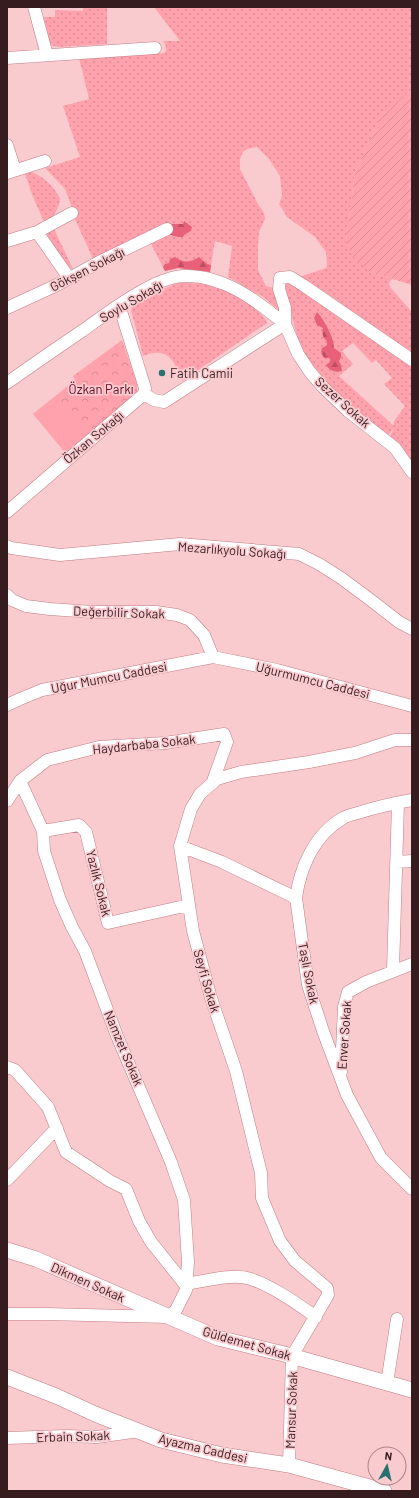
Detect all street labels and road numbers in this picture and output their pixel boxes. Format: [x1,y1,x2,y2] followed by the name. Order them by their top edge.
[47,243,127,295] street label: Gökşen Sokağı
[97,276,165,326] street label: Soylu Sokağı
[312,373,374,431] street label: Sezer Sokak
[60,407,126,467] street label: Özkan Sokağı
[177,538,287,562] street label: Mezarlıkyolu Sokağı
[73,602,166,622] street label: Değerbilir Sokak
[50,658,168,696] street label: Uğur Mumcu Caddesi
[254,658,372,702] street label: Uğurmumcu Caddesi
[92,731,197,757] street label: Haydarbaba Sokak
[83,848,115,919] street label: Yazlık Sokak
[295,941,323,1006] street label: Taşlı Sokak
[190,947,224,1015] street label: Seyfi Sokak
[334,999,354,1070] street label: Enver Sokak
[101,1008,147,1089] street label: Namzet Sokak
[49,1259,128,1306] street label: Dikmen Sokak
[201,1323,293,1363] street label: Güldemet Sokak
[282,1370,300,1449] street label: Mansur Sokak
[36,1427,110,1445] street label: Erbain Sokak
[157,1430,249,1466] street label: Ayazma Caddesi

